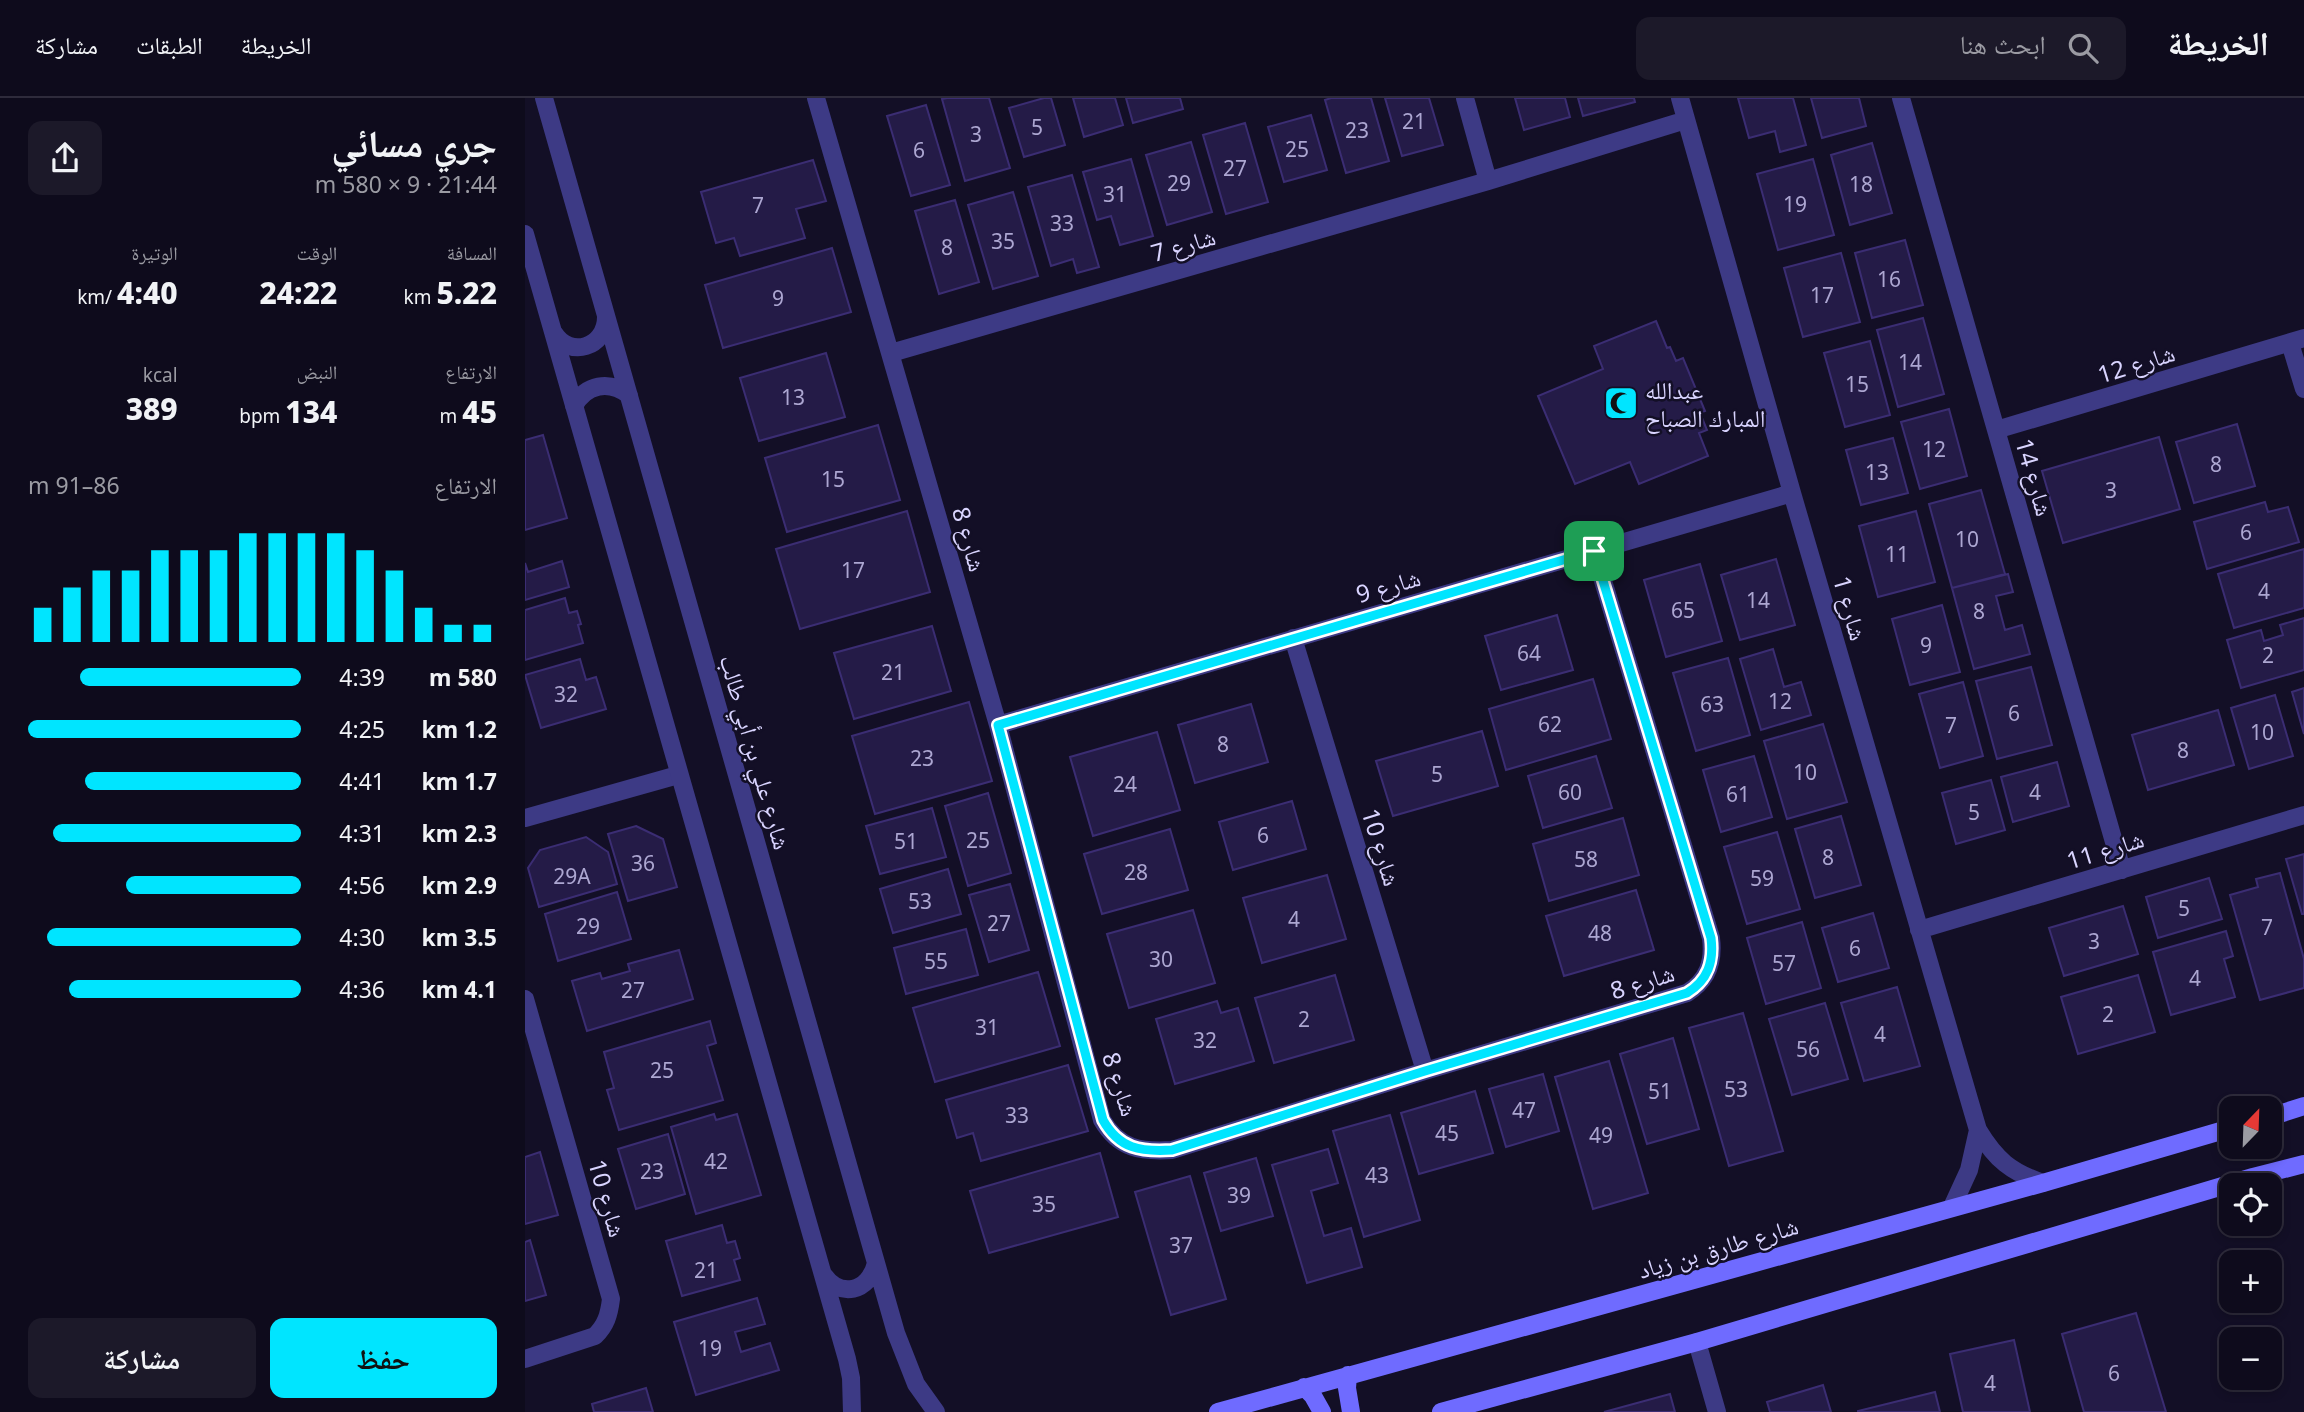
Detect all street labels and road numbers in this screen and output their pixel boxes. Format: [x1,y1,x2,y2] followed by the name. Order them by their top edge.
[1147,219,1219,269] street label: شارع 7
[2093,336,2179,390] street label: شارع 12
[2008,434,2062,520] street label: شارع 14
[945,503,995,575] street label: شارع 8
[1352,560,1424,610] street label: شارع 9
[1826,572,1876,644] street label: شارع 1
[708,651,800,854] street label: شارع علي بن أبي طالب
[1355,804,1409,890] street label: شارع 10
[2062,822,2148,876] street label: شارع 11
[1606,956,1678,1006] street label: شارع 8
[1095,1048,1147,1120] street label: شارع 8
[581,1155,635,1241] street label: شارع 10
[1634,1208,1802,1286] street label: شارع طارق بن زياد

